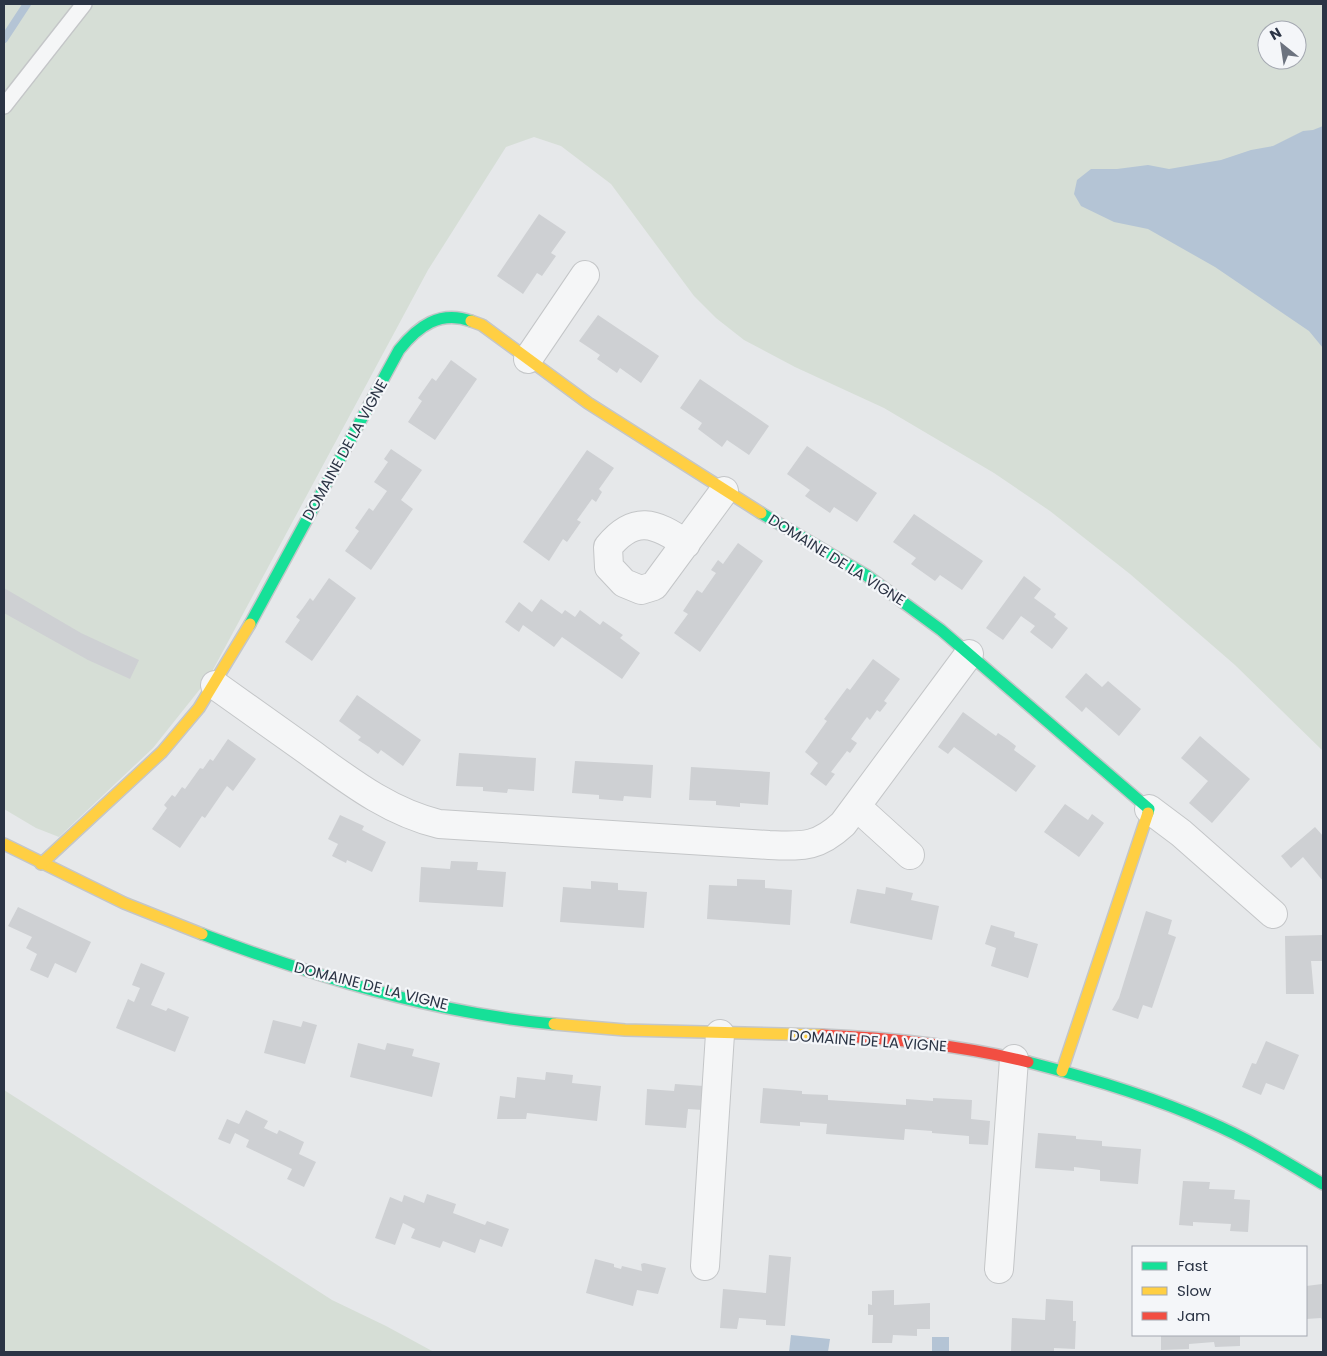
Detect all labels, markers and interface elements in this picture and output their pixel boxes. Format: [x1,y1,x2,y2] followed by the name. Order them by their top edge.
[1257,20,1307,70] north arrow
[1266,22,1285,45] text: N
[297,376,392,524] street label: DOMAINE DE LA VIGNE
[765,509,910,610] street label: DOMAINE DE LA VIGNE
[292,956,450,1015] street label: DOMAINE DE LA VIGNE
[788,1025,948,1056] street label: DOMAINE DE LA VIGNE
[1132,1246,1307,1336] legend
[1177,1255,1208,1276] text: Fast
[1177,1280,1212,1301] text: Slow
[1177,1305,1211,1326] text: Jam

